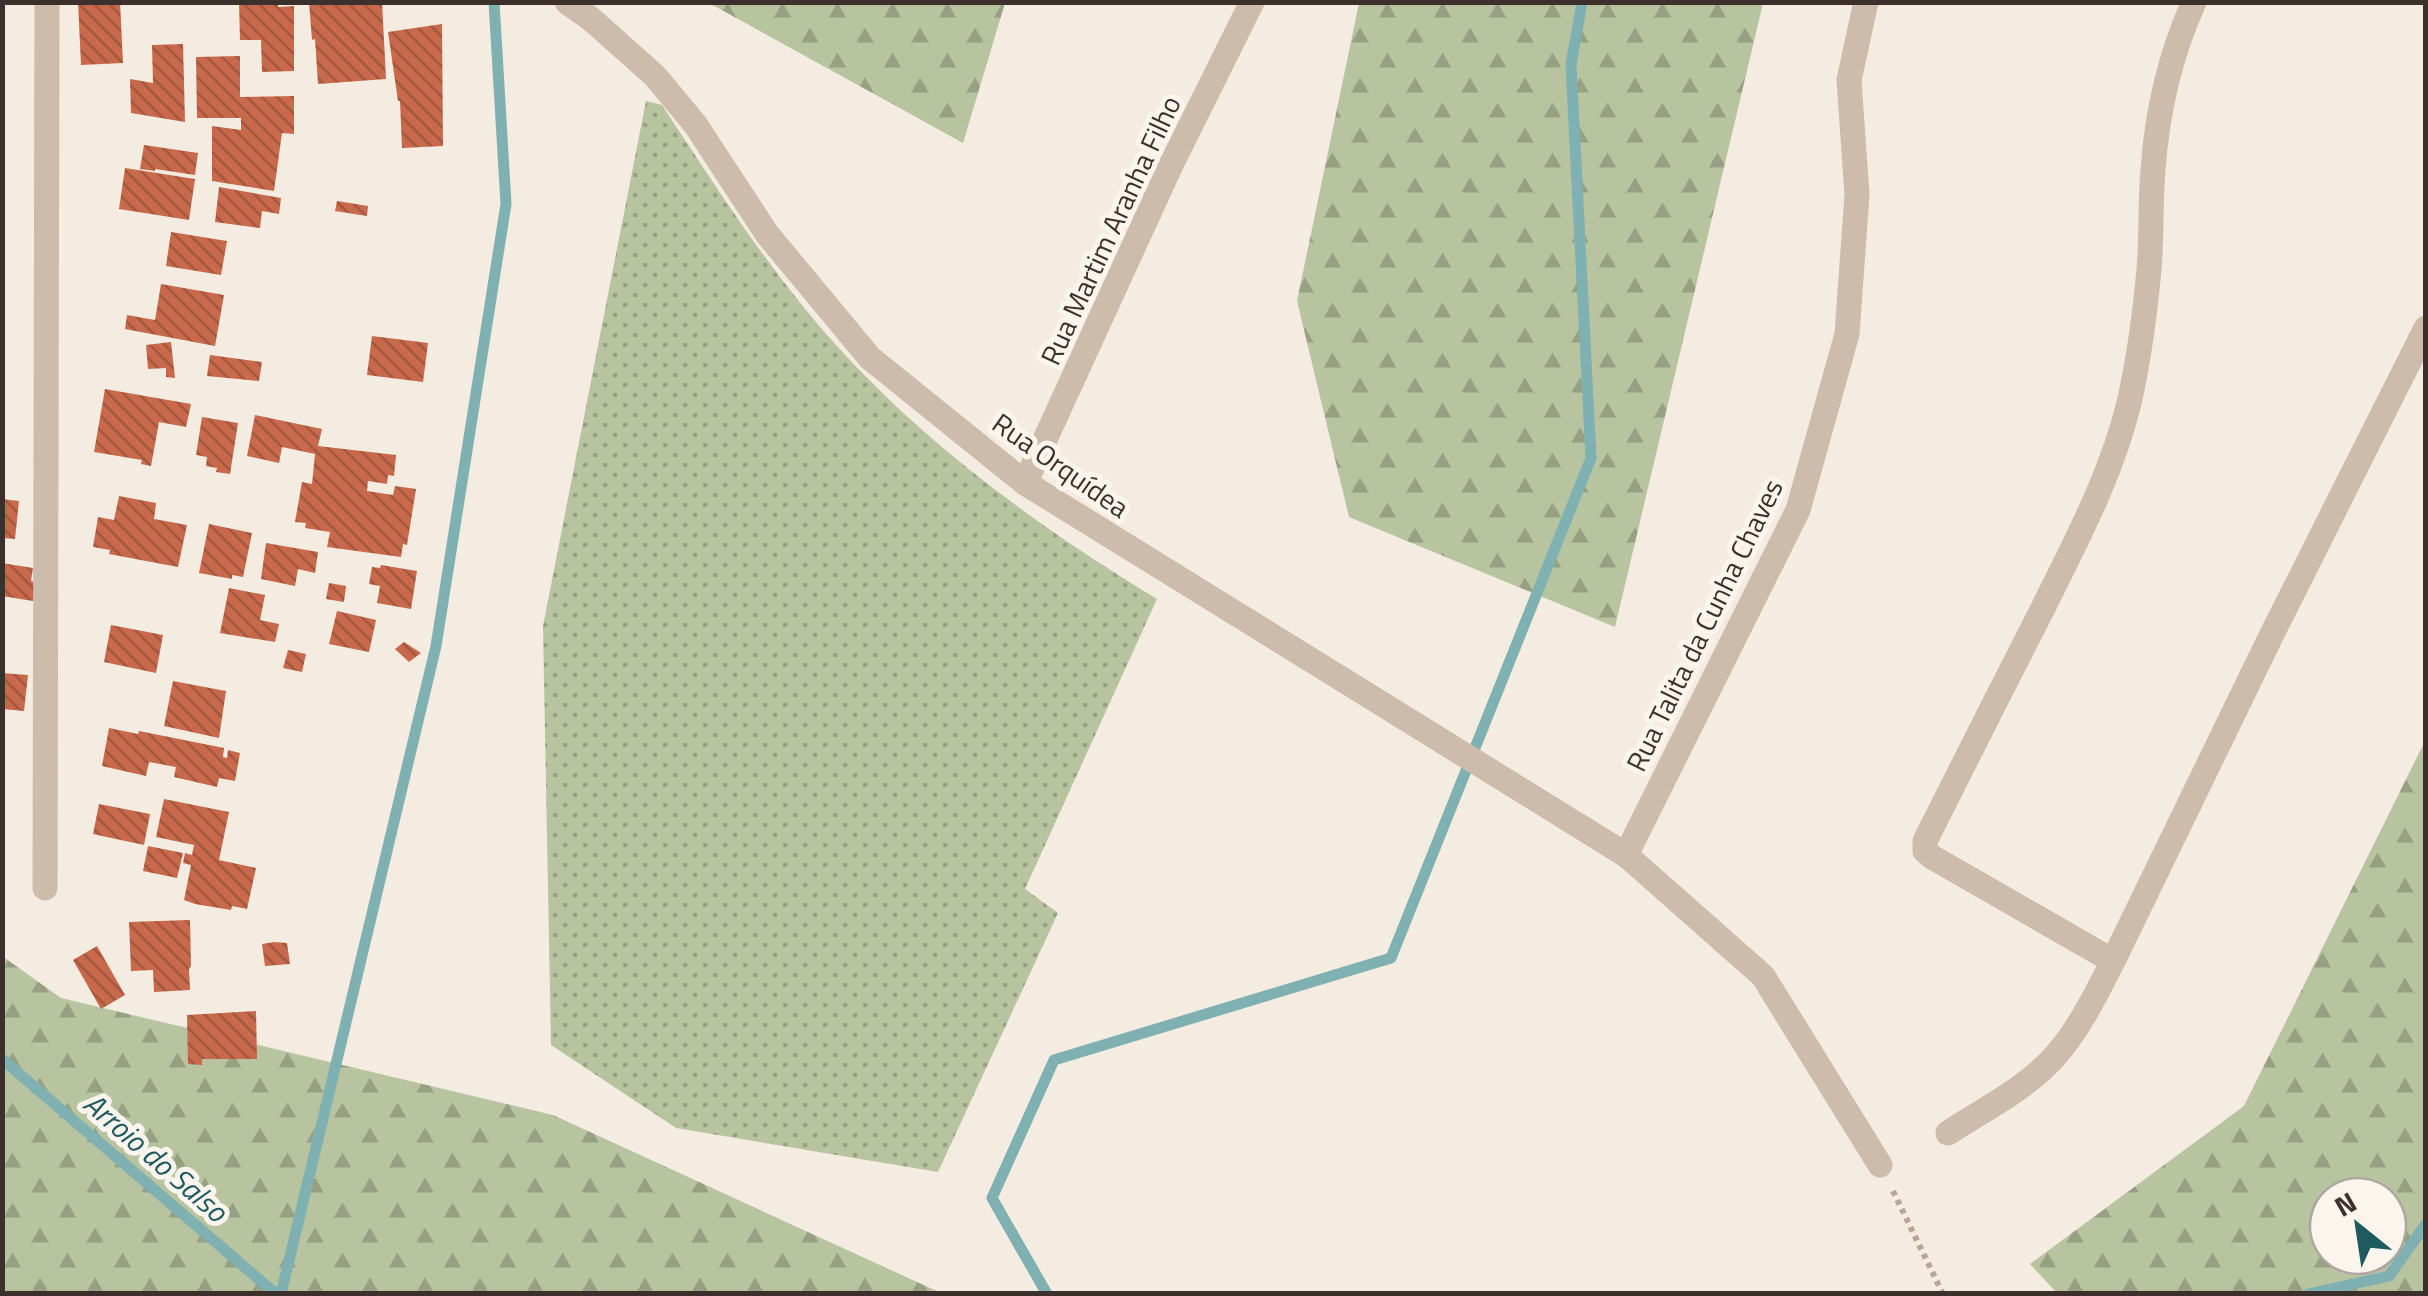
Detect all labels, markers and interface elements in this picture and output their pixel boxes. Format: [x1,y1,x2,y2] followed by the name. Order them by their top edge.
[1029,88,1191,372] street label: Rua Martim Aranha Filho
[984,402,1138,528] street label: Rua Orquídea
[1614,471,1794,779] street label: Rua Talita da Cunha Chaves
[74,1081,239,1234] water label: Arroio do Salso
[2308,1176,2408,1276] north arrow
[2326,1180,2364,1227] text: N

